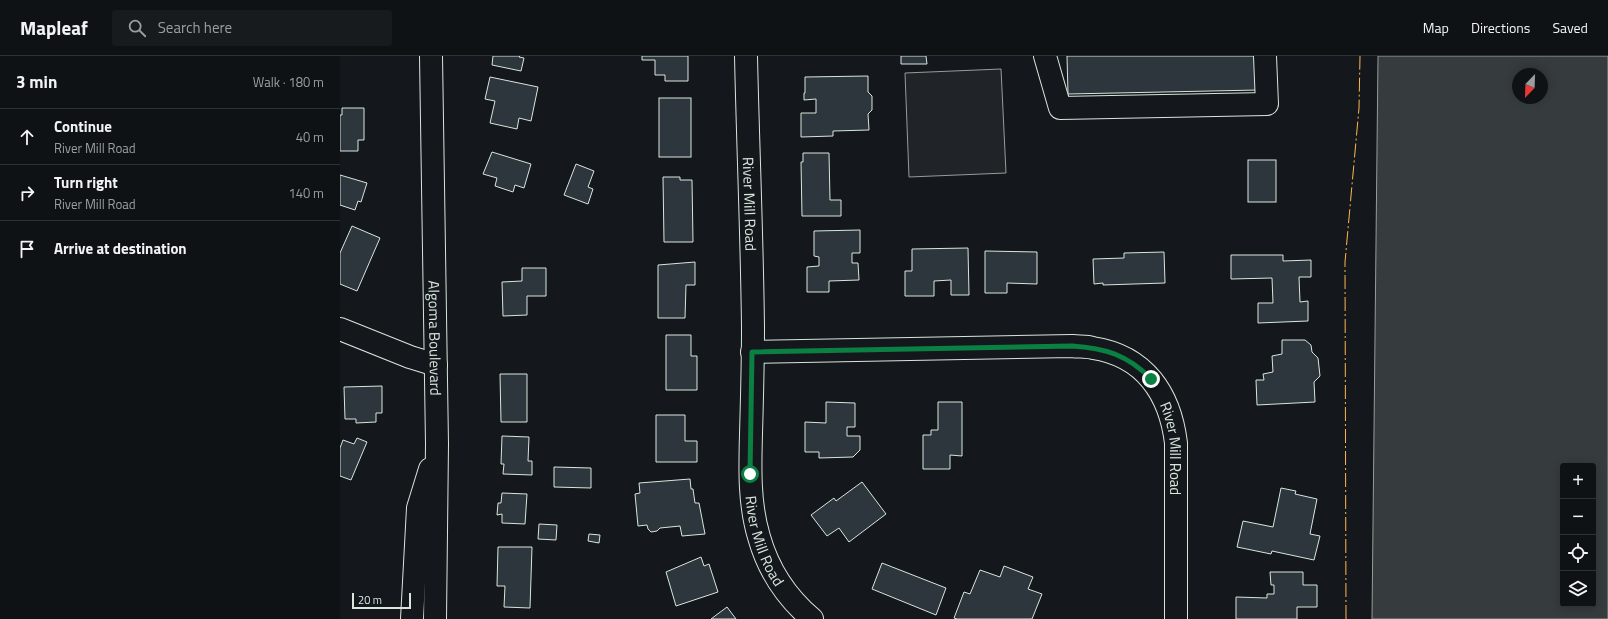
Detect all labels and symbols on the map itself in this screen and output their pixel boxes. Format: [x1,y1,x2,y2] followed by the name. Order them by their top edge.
[1512,68,1548,104] north arrow
[737,156,763,251] street label: River Mill Road
[423,280,448,396] street label: Algoma Boulevard
[1142,370,1160,388] route end
[1155,398,1188,495] street label: River Mill Road
[741,465,759,483] route start
[740,495,790,591] street label: River Mill Road
[352,591,411,610] scale bar

